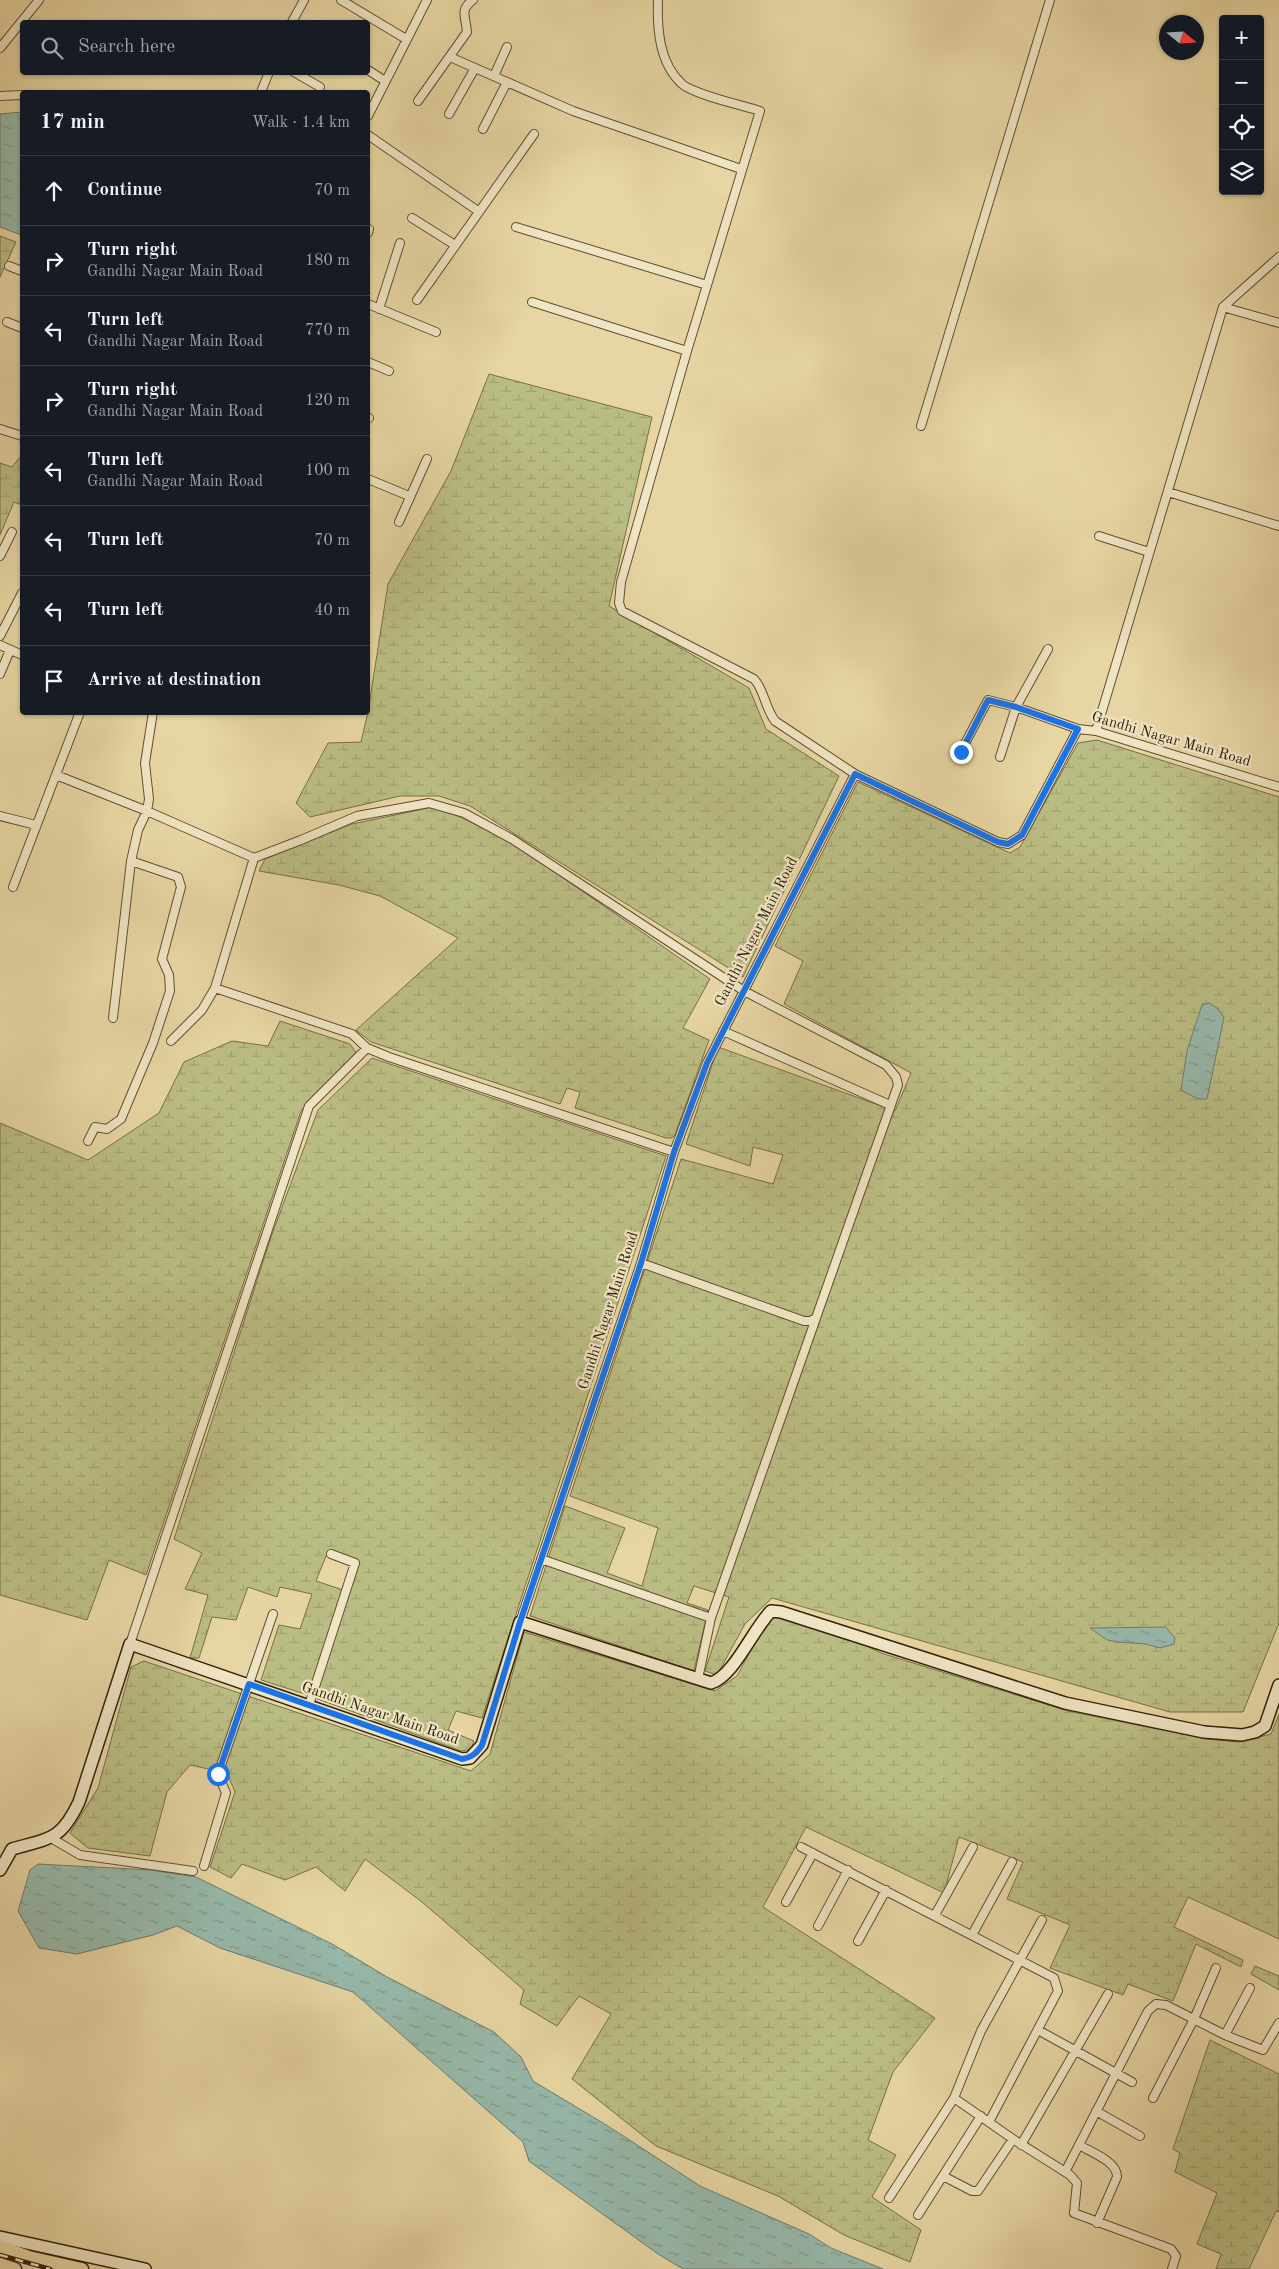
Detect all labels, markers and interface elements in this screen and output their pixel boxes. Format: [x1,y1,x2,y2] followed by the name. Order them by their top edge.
[1159,15,1204,60] north arrow
[1219,15,1264,195] map controls
[1219,15,1264,60] button: +
[20,20,370,75] search box
[38,34,66,62] icon: search
[78,38,175,57] text: Search here
[1219,60,1264,105] button: −
[1219,105,1264,150] button: locate
[40,112,105,133] text: 17 min
[252,115,350,131] text: Walk · 1.4 km
[1219,150,1264,195] button: layers
[40,177,68,205] icon: ahead
[87,181,162,200] text: Continue
[314,183,350,199] text: 70 m
[87,241,177,260] text: Turn right
[40,247,68,275] icon: right
[305,253,350,269] text: 180 m
[87,264,263,280] text: Gandhi Nagar Main Road
[87,311,164,330] text: Turn left
[40,317,68,345] icon: left
[305,323,350,339] text: 770 m
[87,334,263,350] text: Gandhi Nagar Main Road
[87,381,177,400] text: Turn right
[40,387,68,415] icon: right
[305,393,350,409] text: 120 m
[87,404,263,420] text: Gandhi Nagar Main Road
[87,451,164,470] text: Turn left
[40,457,68,485] icon: left
[305,463,350,479] text: 100 m
[87,474,263,490] text: Gandhi Nagar Main Road
[40,527,68,555] icon: left
[87,531,164,550] text: Turn left
[314,533,350,549] text: 70 m
[40,597,68,625] icon: left
[87,601,164,620] text: Turn left
[314,603,350,619] text: 40 m
[40,667,68,695] icon: arrive
[87,671,261,690] text: Arrive at destination
[1090,710,1253,770] street label: Gandhi Nagar Main Road
[950,741,973,764] route end
[713,855,801,1009] street label: Gandhi Nagar Main Road
[576,1230,642,1392] street label: Gandhi Nagar Main Road
[299,1680,461,1748] street label: Gandhi Nagar Main Road
[207,1763,230,1786] route start

